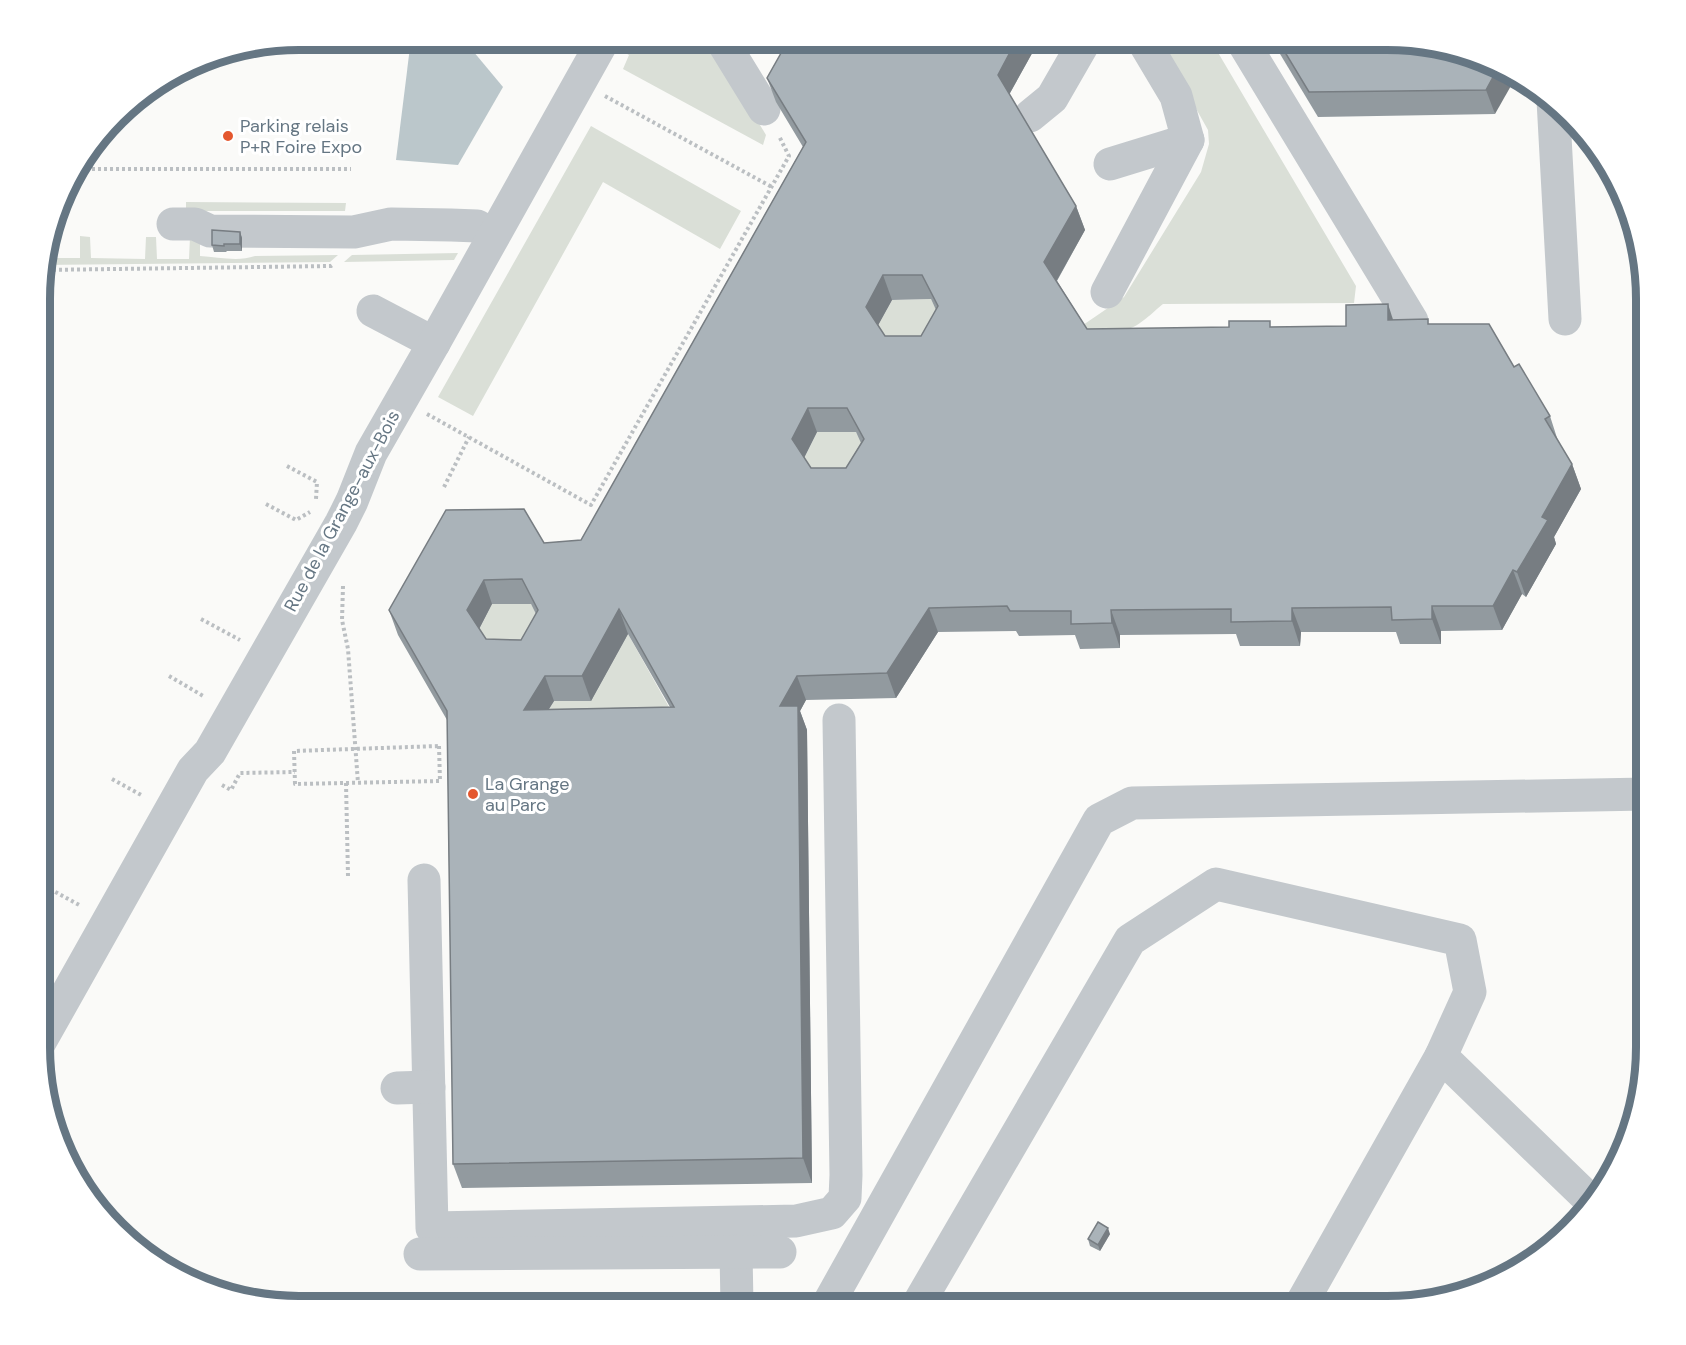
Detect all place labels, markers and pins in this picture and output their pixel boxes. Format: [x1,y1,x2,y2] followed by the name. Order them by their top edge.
[240,114,362,159] place label: Parking relais P+R Foire Expo
[221,129,235,143] marker: Parking relais P+R Foire Expo
[485,772,569,817] place label: La Grange au Parc
[466,787,480,801] marker: La Grange au Parc

